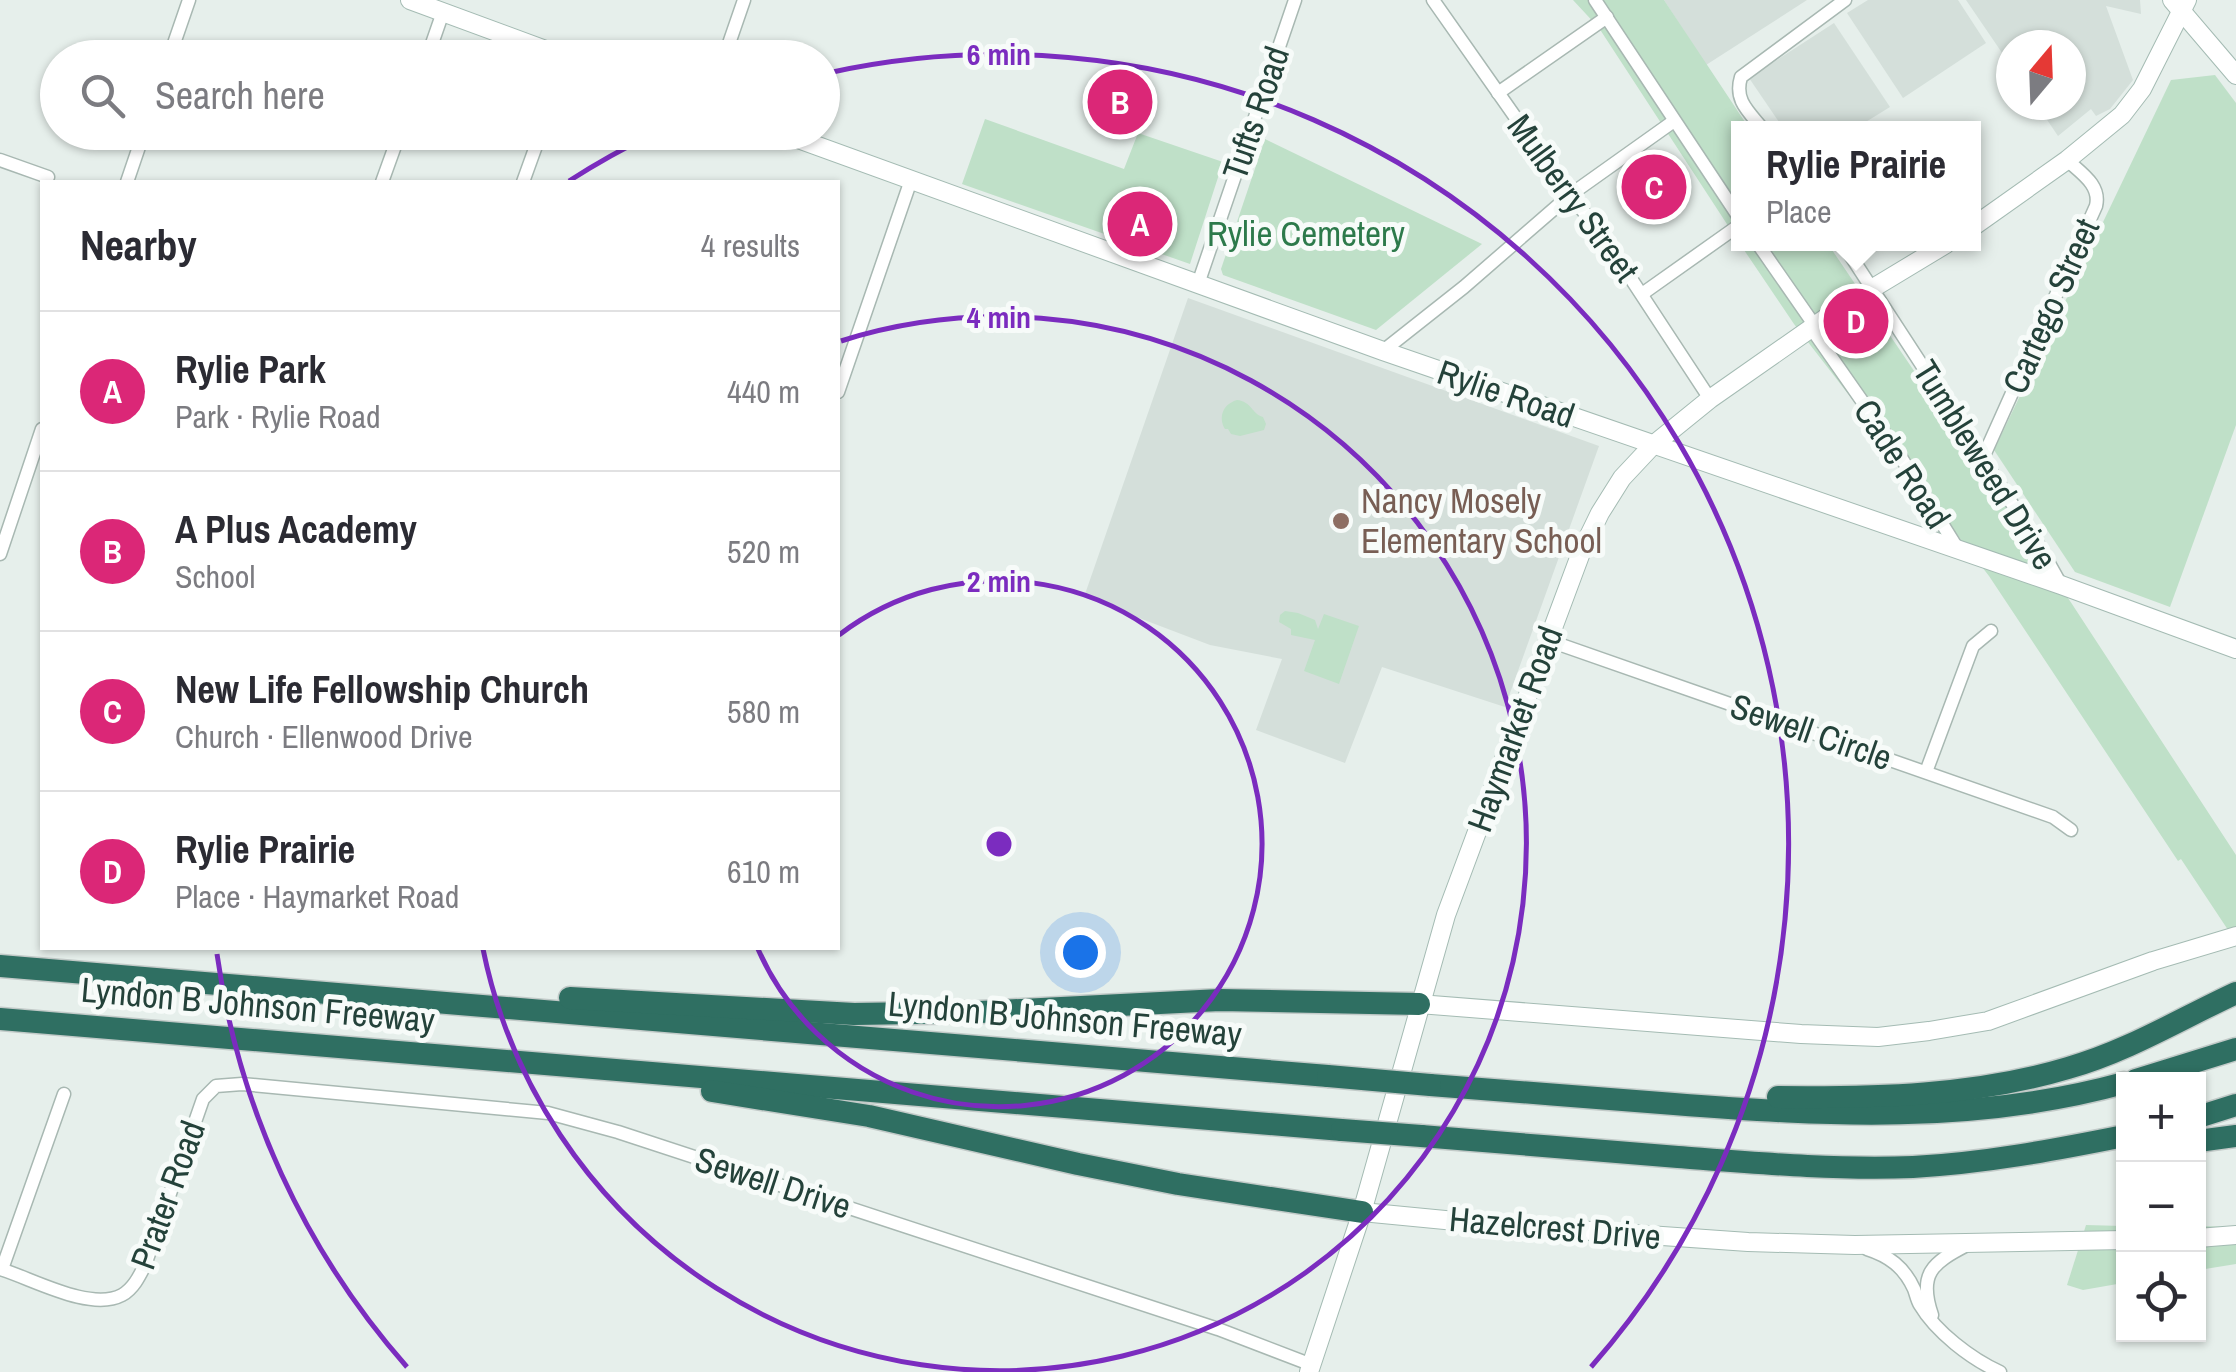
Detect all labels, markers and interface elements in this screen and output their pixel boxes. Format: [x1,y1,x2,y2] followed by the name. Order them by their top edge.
[1996,30,2086,120] north arrow
[967,34,1031,74] text: 6 min
[40,40,840,150] search box
[1211,40,1300,186] street label: Tufts Road
[1088,64,1152,140] pin: B
[75,68,130,123] icon: search
[155,70,325,121] text: Search here
[1497,105,1650,291] street label: Mulberry Street
[1731,121,1981,251] popup
[1766,139,1946,190] text: Rylie Prairie
[1622,150,1686,224] pin: C
[1108,186,1172,262] pin: A
[1766,190,1832,233] text: Place
[1207,210,1406,257] park label: Rylie Cemetery
[1991,211,2110,401] street label: Cartego Street
[80,217,197,273] text: Nearby
[701,224,800,267] text: 4 results
[1824,284,1888,358] pin: D
[967,297,1031,337] text: 4 min
[175,344,326,395] text: Rylie Park
[1431,348,1581,439] street label: Rylie Road
[1902,351,2069,578] street label: Tumbleweed Drive
[103,370,122,413] text: A
[727,370,800,413] text: 440 m
[1843,390,1962,537] street label: Cade Road
[175,395,381,438] text: Park · Rylie Road
[1361,477,1602,564] place label: Nancy Mosely Elementary School
[175,504,417,555] text: A Plus Academy
[1330,510,1352,532] marker: Nancy Mosely Elementary School
[103,530,122,573] text: B
[727,530,800,573] text: 520 m
[175,555,255,598] text: School
[967,561,1031,601] text: 2 min
[1456,620,1573,838] street label: Haymarket Road
[175,664,589,715] text: New Life Fellowship Church
[1724,682,1898,781] street label: Sewell Circle
[103,690,122,733] text: C
[727,690,800,733] text: 580 m
[175,715,473,758] text: Church · Ellenwood Drive
[175,824,355,875] text: Rylie Prairie
[981,826,1017,862] centre of rings
[103,850,122,893] text: D
[727,850,800,893] text: 610 m
[175,875,459,918] text: Place · Haymarket Road
[1055,927,1106,978] your location
[79,966,437,1043] street label: Lyndon B Johnson Freeway
[886,980,1244,1057] street label: Lyndon B Johnson Freeway
[2116,1072,2206,1342] map controls
[2116,1072,2206,1162] button: +
[119,1114,216,1276] street label: Prater Road
[689,1135,857,1230] street label: Sewell Drive
[2116,1162,2206,1252] button: −
[1447,1195,1663,1260] street label: Hazelcrest Drive
[2116,1252,2206,1342] button: locate

